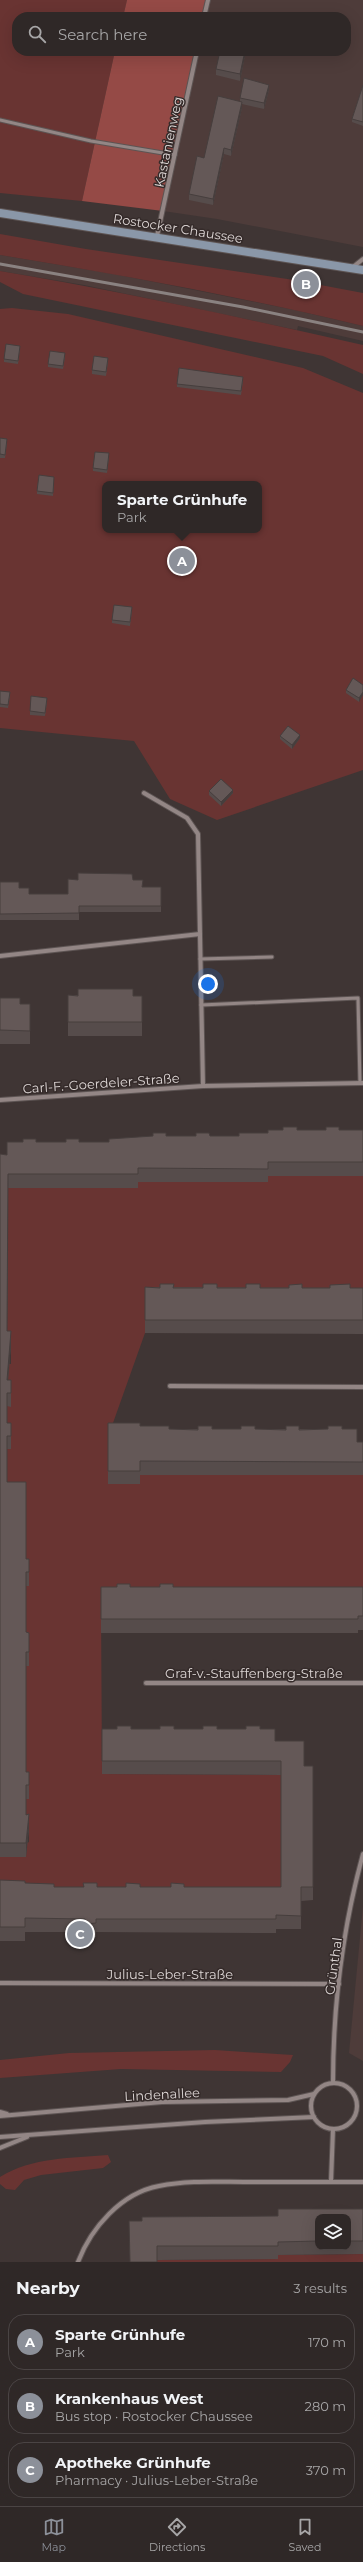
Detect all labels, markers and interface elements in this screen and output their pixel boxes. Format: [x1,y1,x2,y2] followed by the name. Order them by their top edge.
[12,12,351,56] search box
[26,23,48,45] icon: search
[58,25,147,44] text: Search here
[151,95,185,189] street label: Kastanienweg
[112,210,244,246] street label: Rostocker Chaussee
[293,269,319,299] pin: B
[102,481,262,533] popup
[117,490,247,509] text: Sparte Grünhufe
[117,509,147,525] text: Park
[169,546,195,576] pin: A
[198,974,218,994] your location
[22,1070,180,1096] street label: Carl-F.-Goerdeler-Straße
[165,1665,343,1681] street label: Graf-v.-Stauffenberg-Straße
[67,1919,93,1949] pin: C
[321,1936,345,1996] street label: Grünthal
[106,1966,233,1982] street label: Julius-Leber-Straße
[124,2084,200,2104] street label: Lindenallee
[315,2214,351,2250] map controls
[315,2214,351,2250] button: layers
[16,2278,80,2298] text: Nearby
[293,2280,347,2296] text: 3 results
[55,2325,185,2344] text: Sparte Grünhufe
[25,2334,35,2350] text: A
[308,2334,346,2350] text: 170 m
[55,2344,85,2360] text: Park
[55,2389,203,2408] text: Krankenhaus West
[25,2398,35,2414] text: B
[305,2398,346,2414] text: 280 m
[55,2408,253,2424] text: Bus stop · Rostocker Chaussee
[55,2453,211,2472] text: Apotheke Grünhufe
[25,2462,35,2478] text: C
[306,2462,346,2478] text: 370 m
[55,2472,258,2488] text: Pharmacy · Julius-Leber-Straße
[42,2516,66,2554] tab: Map
[149,2516,205,2554] tab: Directions
[288,2516,321,2554] tab: Saved

